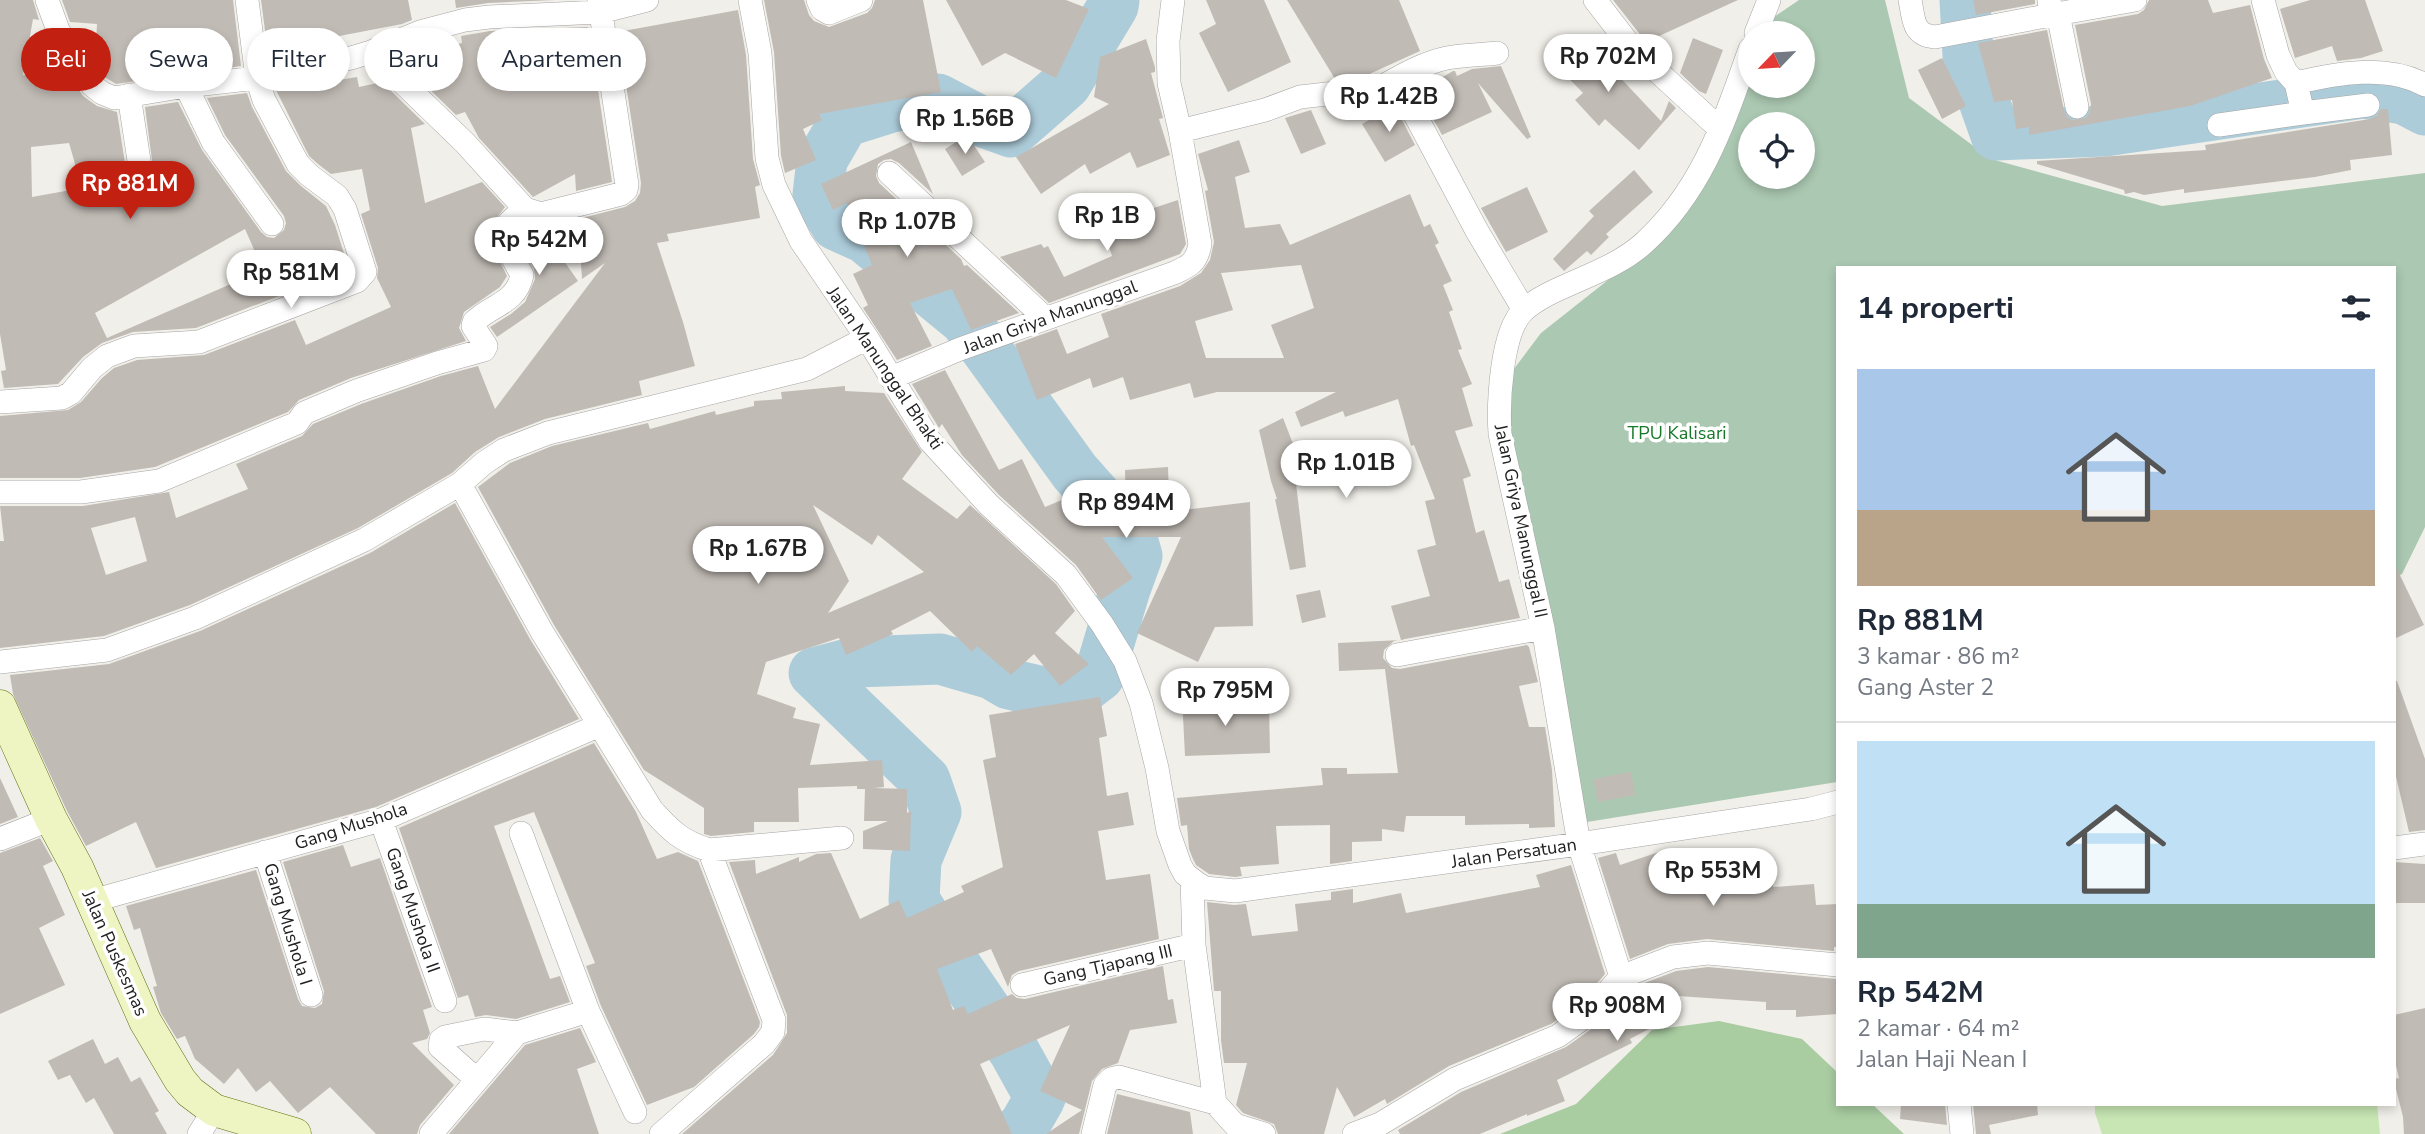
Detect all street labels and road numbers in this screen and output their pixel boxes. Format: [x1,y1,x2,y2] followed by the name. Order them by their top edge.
[959,274,1141,360] street label: Jalan Griya Manunggal
[821,281,949,454] street label: Jalan Manunggal Bhakti
[1489,421,1553,620] street label: Jalan Griya Manunggal II
[292,796,410,856] street label: Gang Mushola
[1449,832,1578,874] street label: Jalan Persatuan
[380,844,446,976] street label: Gang Mushola II
[258,860,318,988] street label: Gang Mushola I
[76,885,154,1020] street label: Jalan Puskesmas
[1041,938,1175,992] street label: Gang Tjapang III

